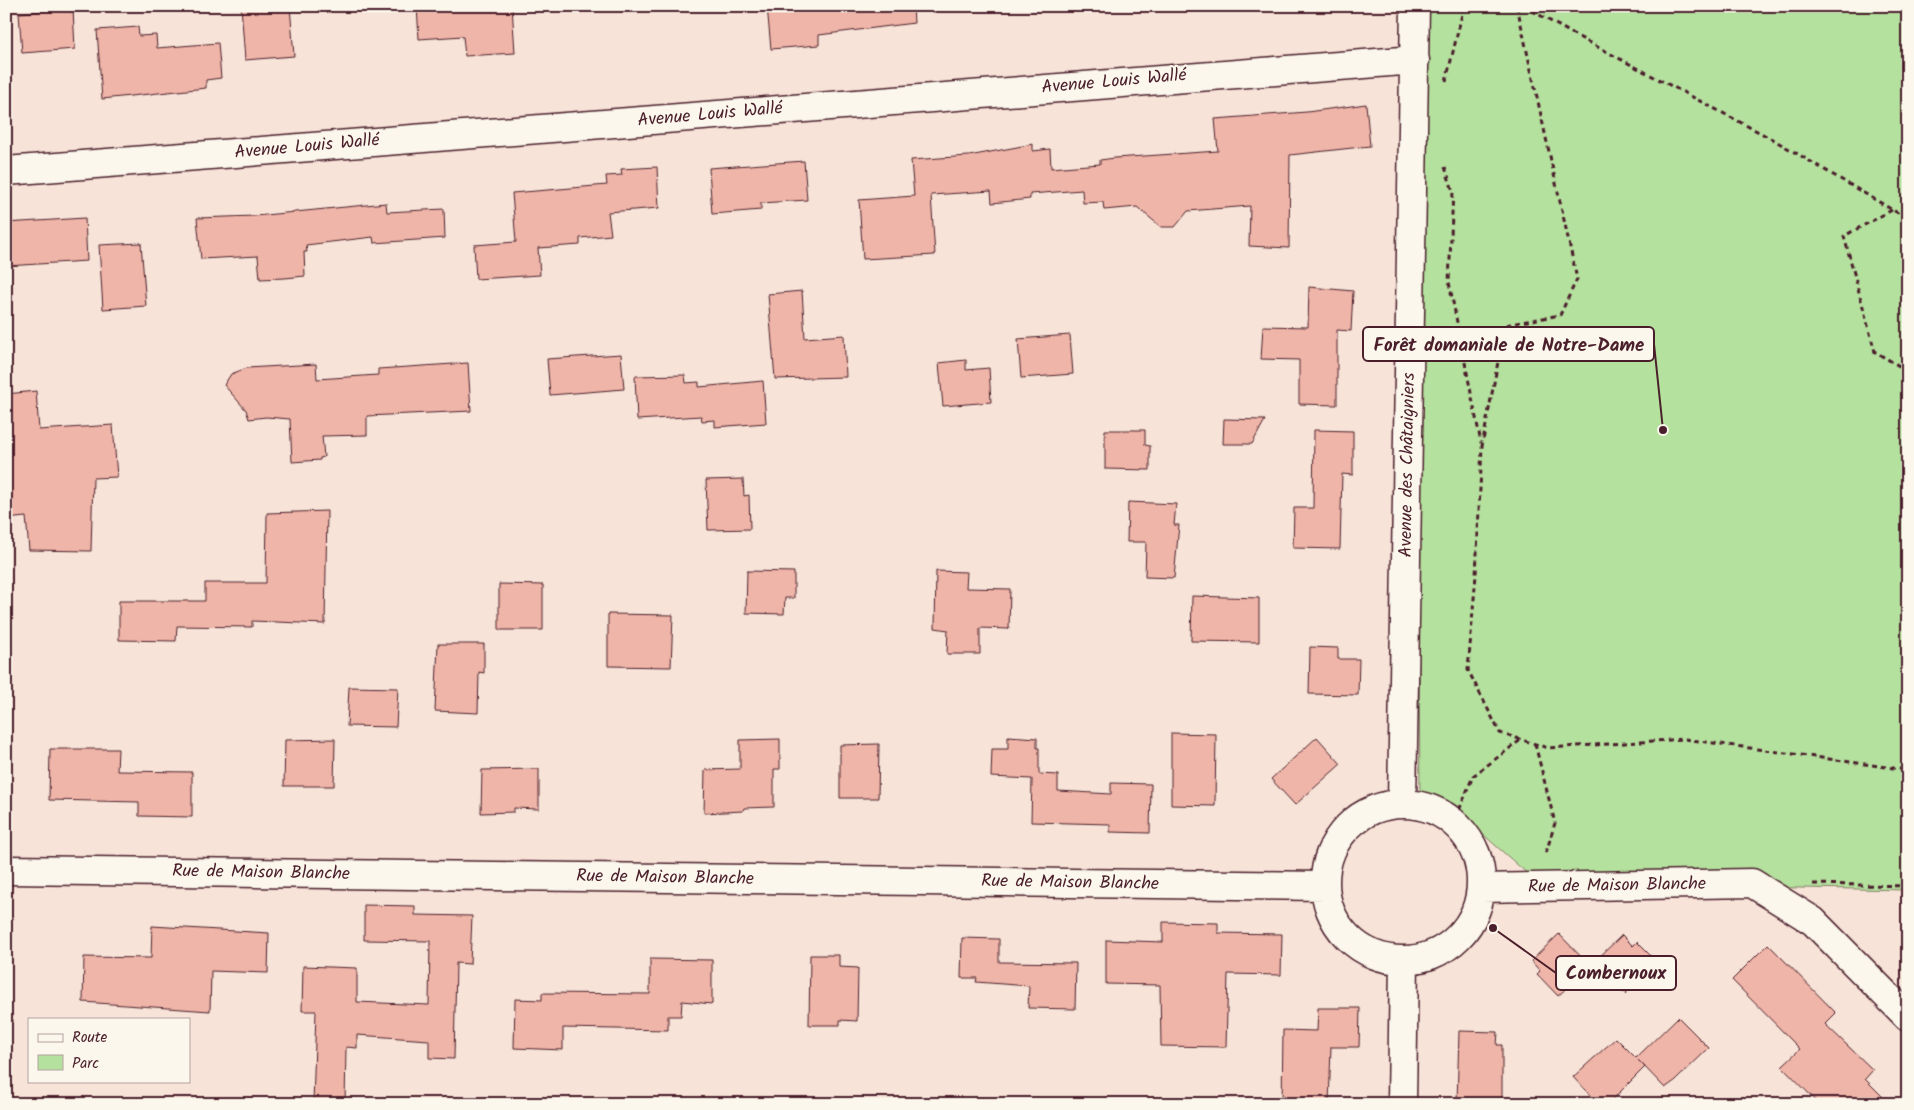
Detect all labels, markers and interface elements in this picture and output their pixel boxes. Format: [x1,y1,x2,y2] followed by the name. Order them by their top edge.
[1040,61,1189,103] street label: Avenue Louis Wallé
[636,94,785,136] street label: Avenue Louis Wallé
[233,126,382,168] street label: Avenue Louis Wallé
[1363,327,1654,361] callout: Forêt domaniale de Notre-Dame
[1374,331,1644,361] text: Forêt domaniale de Notre-Dame
[1392,372,1424,558] street label: Avenue des Châtaigniers
[172,857,350,889] street label: Rue de Maison Blanche
[576,862,754,894] street label: Rue de Maison Blanche
[981,867,1159,899] street label: Rue de Maison Blanche
[1528,870,1706,902] street label: Rue de Maison Blanche
[1556,956,1676,990] callout: Combernoux
[1566,959,1667,989] text: Combernoux
[28,1018,190,1082] legend
[72,1026,108,1050] text: Route
[72,1052,99,1076] text: Parc

